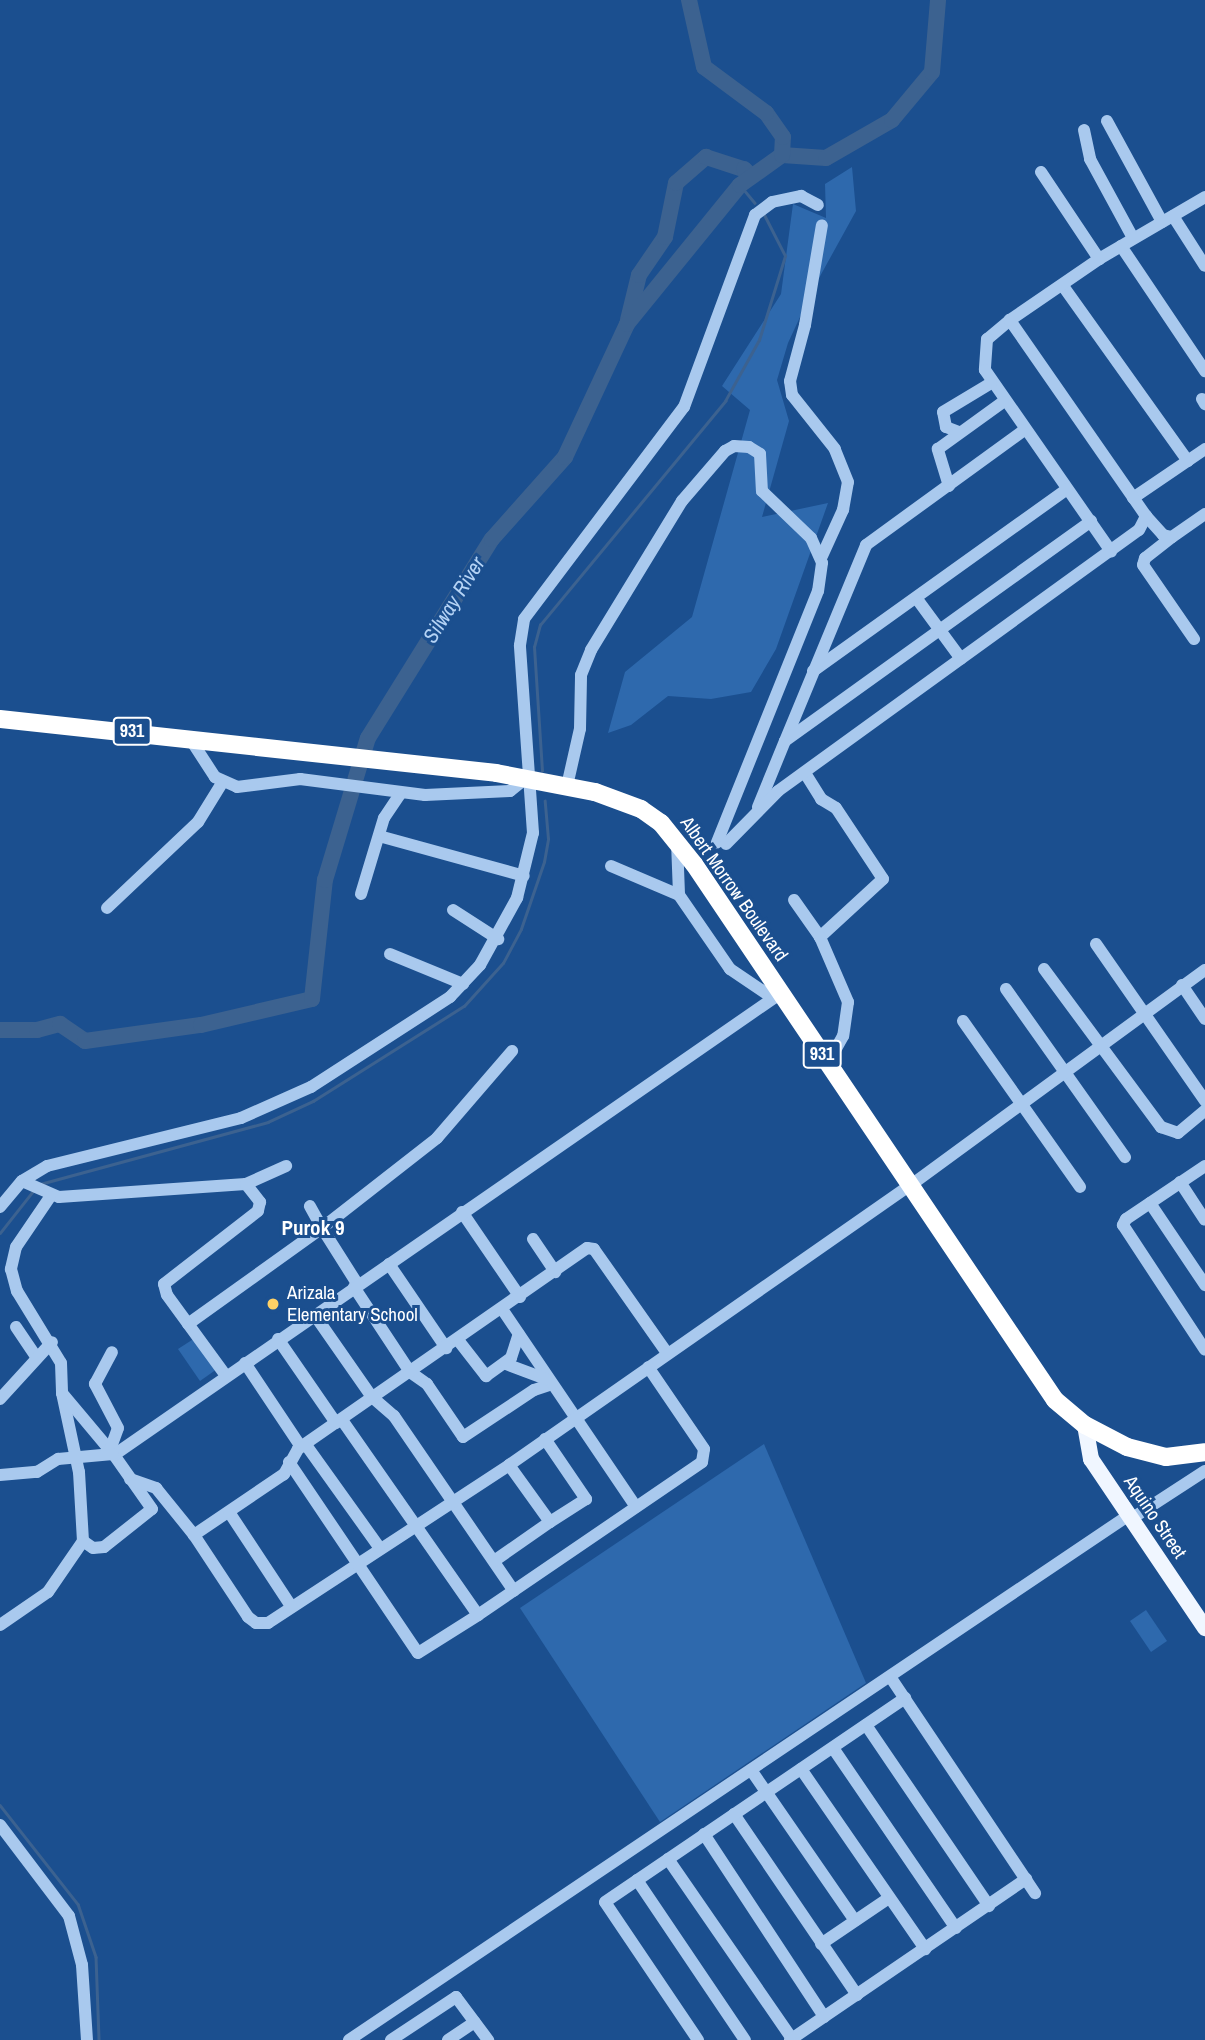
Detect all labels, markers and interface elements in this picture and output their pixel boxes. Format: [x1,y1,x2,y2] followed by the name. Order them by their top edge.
[418,552,490,648] water label: Silway River
[111,716,153,746] road number: 931
[675,812,793,966] street label: Albert Morrow Boulevard
[801,1040,843,1069] road number: 931
[281,1215,345,1241] district label: Purok 9
[287,1282,418,1326] place label: Arizala Elementary School
[265,1296,281,1312] marker: Arizala Elementary School
[1119,1471,1191,1563] street label: Aquino Street

